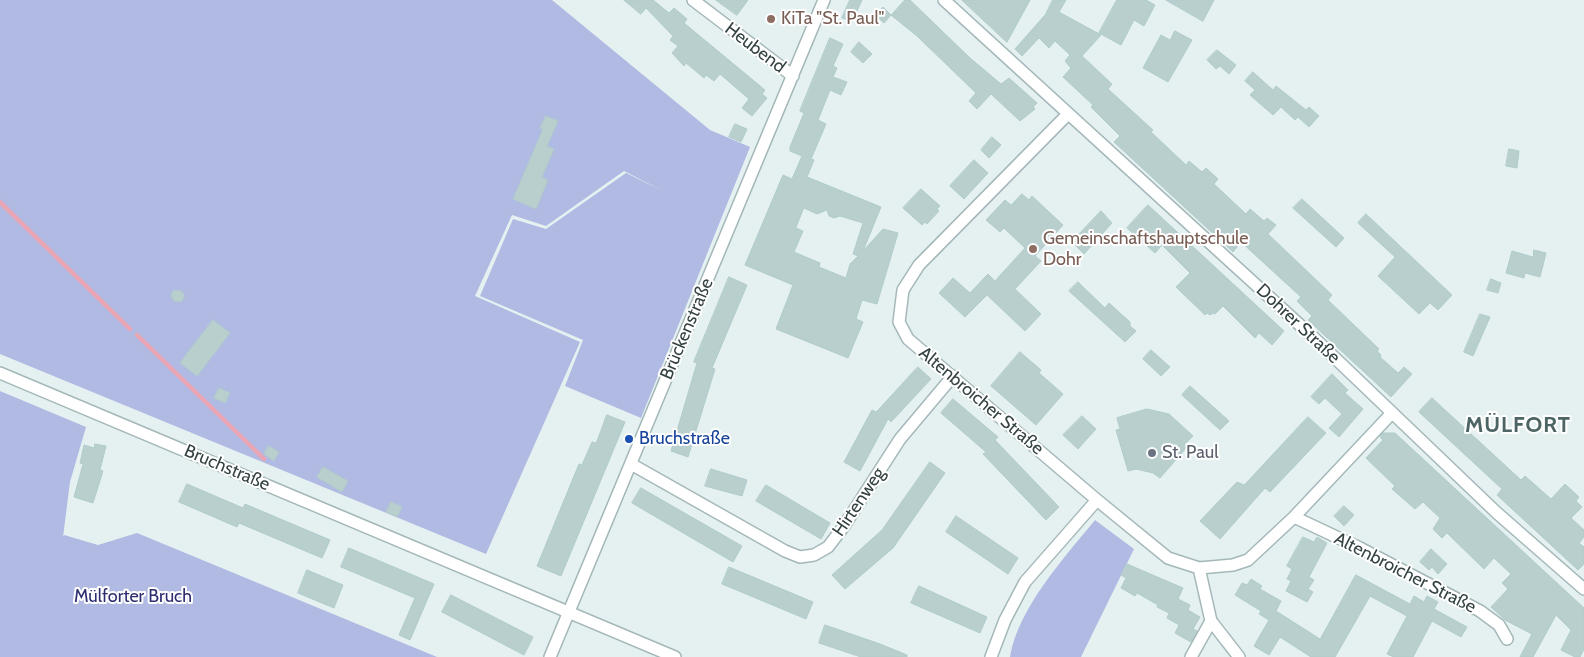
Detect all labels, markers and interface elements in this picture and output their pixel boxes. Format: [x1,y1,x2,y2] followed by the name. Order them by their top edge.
[781,8,884,30] place label: KiTa "St. Paul"
[765,13,777,25] marker: KiTa "St. Paul"
[720,18,790,78] street label: Heubend
[1043,228,1248,270] place label: Gemeinschaftshauptschule Dohr
[1027,243,1039,255] marker: Gemeinschaftshauptschule Dohr
[656,275,718,383] street label: Brückenstraße
[1251,280,1345,368] street label: Dohrer Straße
[914,342,1048,460] street label: Altenbroicher Straße
[1464,413,1572,439] district label: MÜLFORT
[639,428,730,450] place label: Bruchstraße
[623,433,635,445] marker: Bruchstraße
[181,440,273,496] street label: Bruchstraße
[1162,442,1218,464] place label: St. Paul
[1146,447,1158,459] marker: St. Paul
[828,463,890,541] street label: Hirtenweg
[1330,528,1480,618] street label: Altenbroicher Straße
[74,586,192,608] park label: Mülforter Bruch

